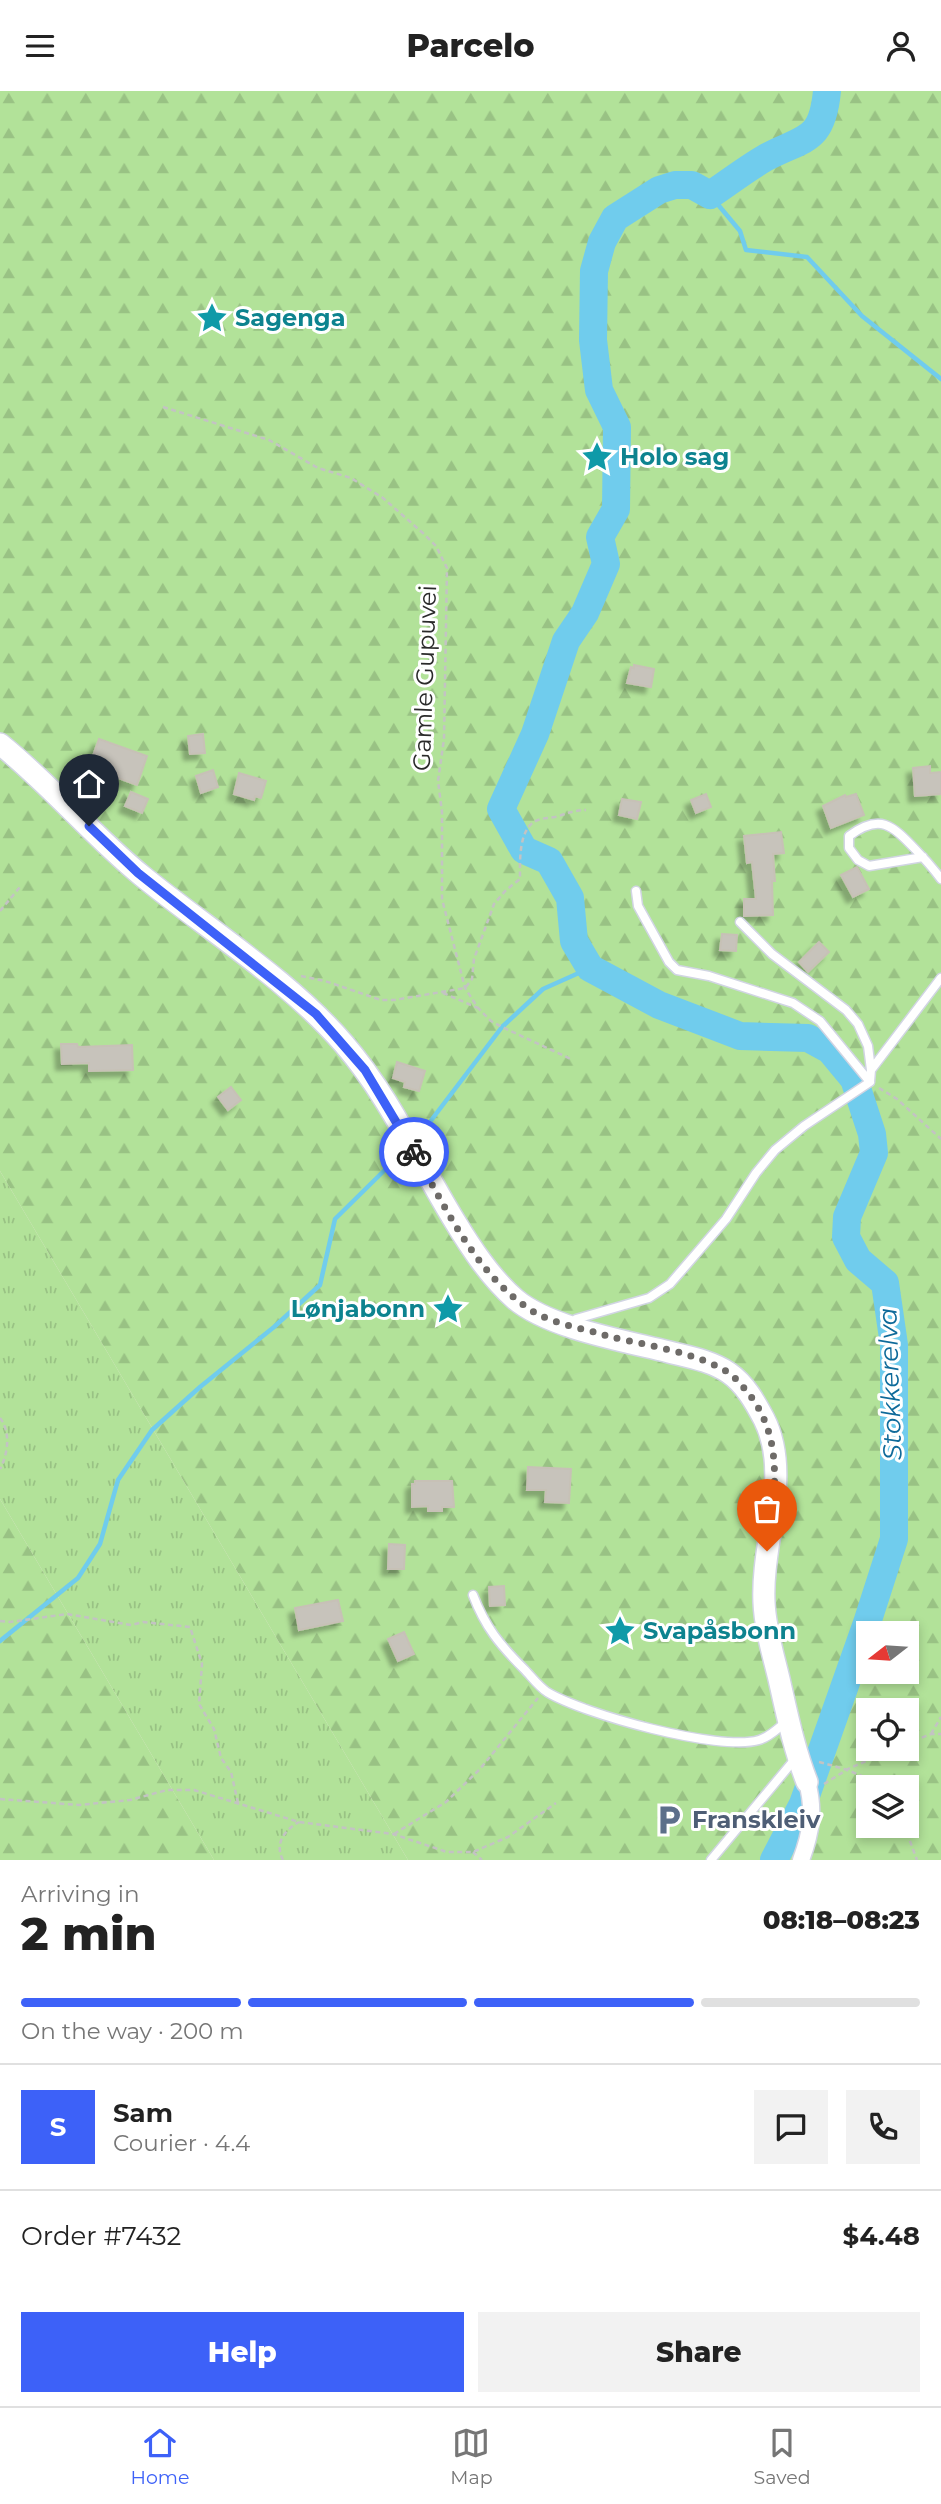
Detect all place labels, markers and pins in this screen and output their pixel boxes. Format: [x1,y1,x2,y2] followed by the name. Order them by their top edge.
[195,301,229,335] place icon: Sagenga
[235,303,345,332] place label: Sagenga
[580,440,614,474] place icon: Holo sag
[620,442,729,471] place label: Holo sag
[59,754,119,826] pin
[431,1292,465,1326] place icon: Lønjabonn
[291,1294,425,1323] place label: Lønjabonn
[737,1479,797,1551] pin
[603,1614,637,1648] place icon: Svapåsbonn
[643,1616,796,1645] place label: Svapåsbonn
[652,1803,686,1837] parking icon: Franskleiv
[692,1805,821,1834] place label: Franskleiv

